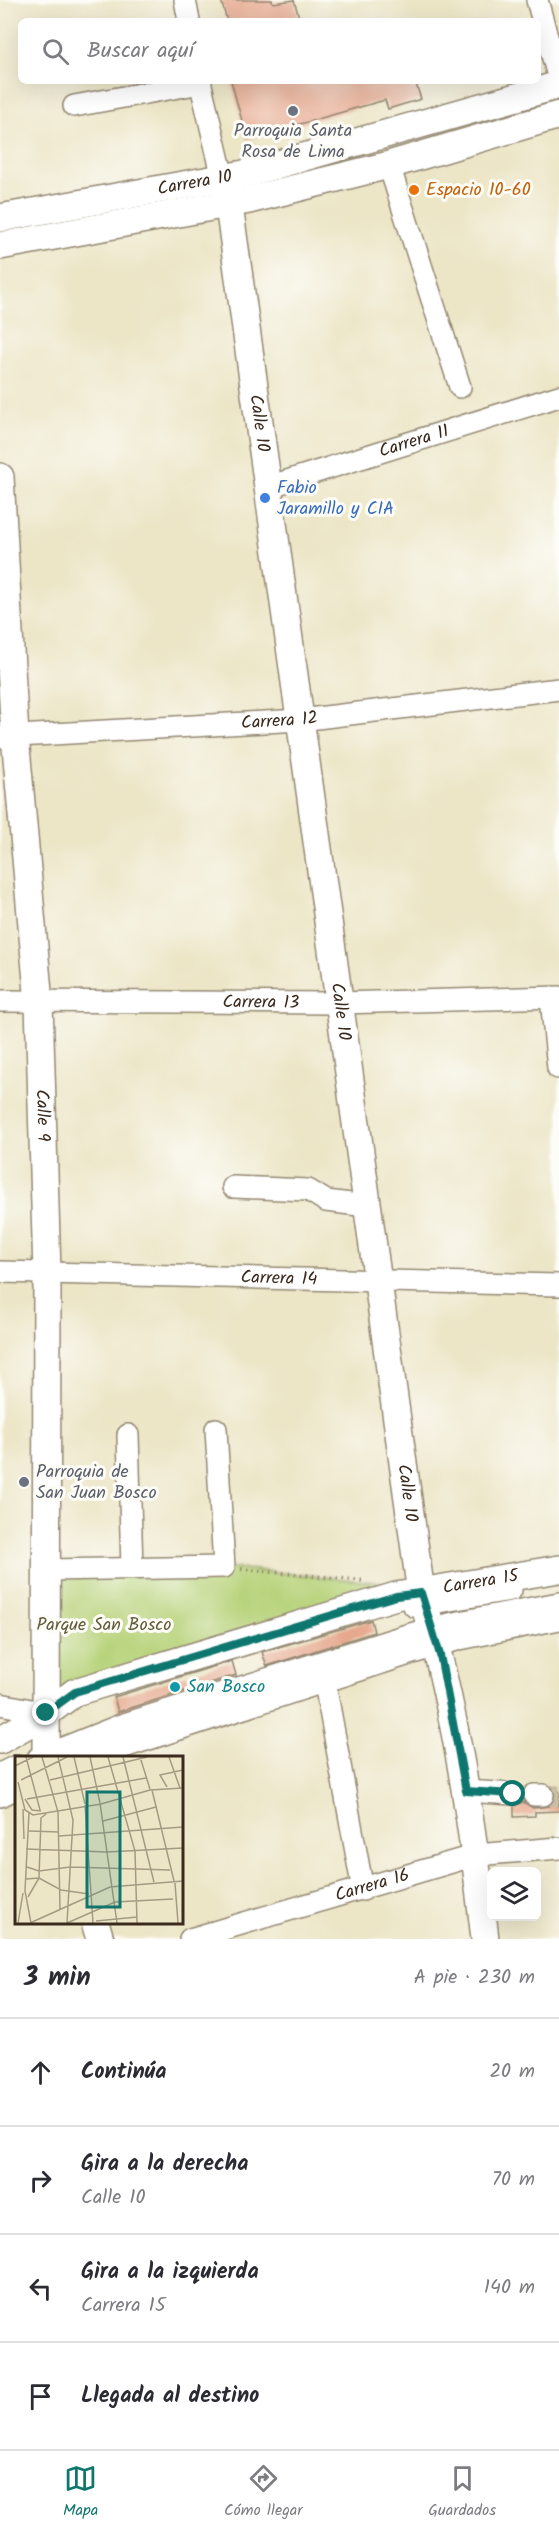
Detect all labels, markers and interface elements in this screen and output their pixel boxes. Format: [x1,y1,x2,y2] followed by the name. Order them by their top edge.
[18,18,541,84] search box
[87,34,194,69] text: Buscar aquí
[39,35,72,68] icon: search
[286,104,300,118] marker: Parroquia Santa Rosa de Lima
[234,117,352,167] place label: Parroquia Santa Rosa de Lima
[155,162,235,204] street label: Carrera 10
[426,176,531,205] place label: Espacio 10-60
[407,183,421,197] marker: Espacio 10-60
[241,393,277,454] street label: Calle 10
[375,417,453,466] street label: Carrera 11
[277,474,394,524] place label: Fabio Jaramillo y CIA
[258,491,272,505] marker: Fabio Jaramillo y CIA
[240,703,320,738] street label: Carrera 12
[322,981,359,1042] street label: Calle 10
[222,988,300,1017] street label: Carrera 13
[27,1089,58,1142] street label: Calle 9
[240,1263,318,1294] street label: Carrera 14
[36,1458,157,1508] place label: Parroquia de San Juan Bosco
[389,1462,426,1524] street label: Calle 10
[17,1475,31,1489] marker: Parroquia de San Juan Bosco
[441,1561,522,1603] street label: Carrera 15
[37,1611,171,1640] park label: Parque San Bosco
[187,1673,265,1702] place label: San Bosco
[168,1680,182,1694] marker: San Bosco
[32,1699,58,1725] route end
[15,1756,183,1924] inset map
[499,1780,525,1806] route start
[331,1861,413,1910] street label: Carrera 16
[487,1867,541,1921] map controls
[487,1867,541,1921] button: layers
[24,1957,91,1999] text: 3 min
[414,1962,535,1994] text: A pie · 230 m
[81,2055,166,2090] text: Continúa
[24,2056,57,2089] icon: ahead
[489,2056,535,2088] text: 20 m
[81,2147,248,2182] text: Gira a la derecha
[24,2164,57,2197] icon: right
[492,2164,535,2196] text: 70 m
[81,2182,145,2214] text: Calle 10
[81,2255,259,2290] text: Gira a la izquierda
[24,2272,57,2305] icon: left
[484,2272,535,2304] text: 140 m
[81,2290,166,2322] text: Carrera 15
[81,2379,259,2414] text: Llegada al destino
[24,2380,57,2413] icon: arrive
[63,2462,98,2523] tab: Mapa
[224,2462,303,2523] tab: Cómo llegar
[428,2462,496,2523] tab: Guardados

